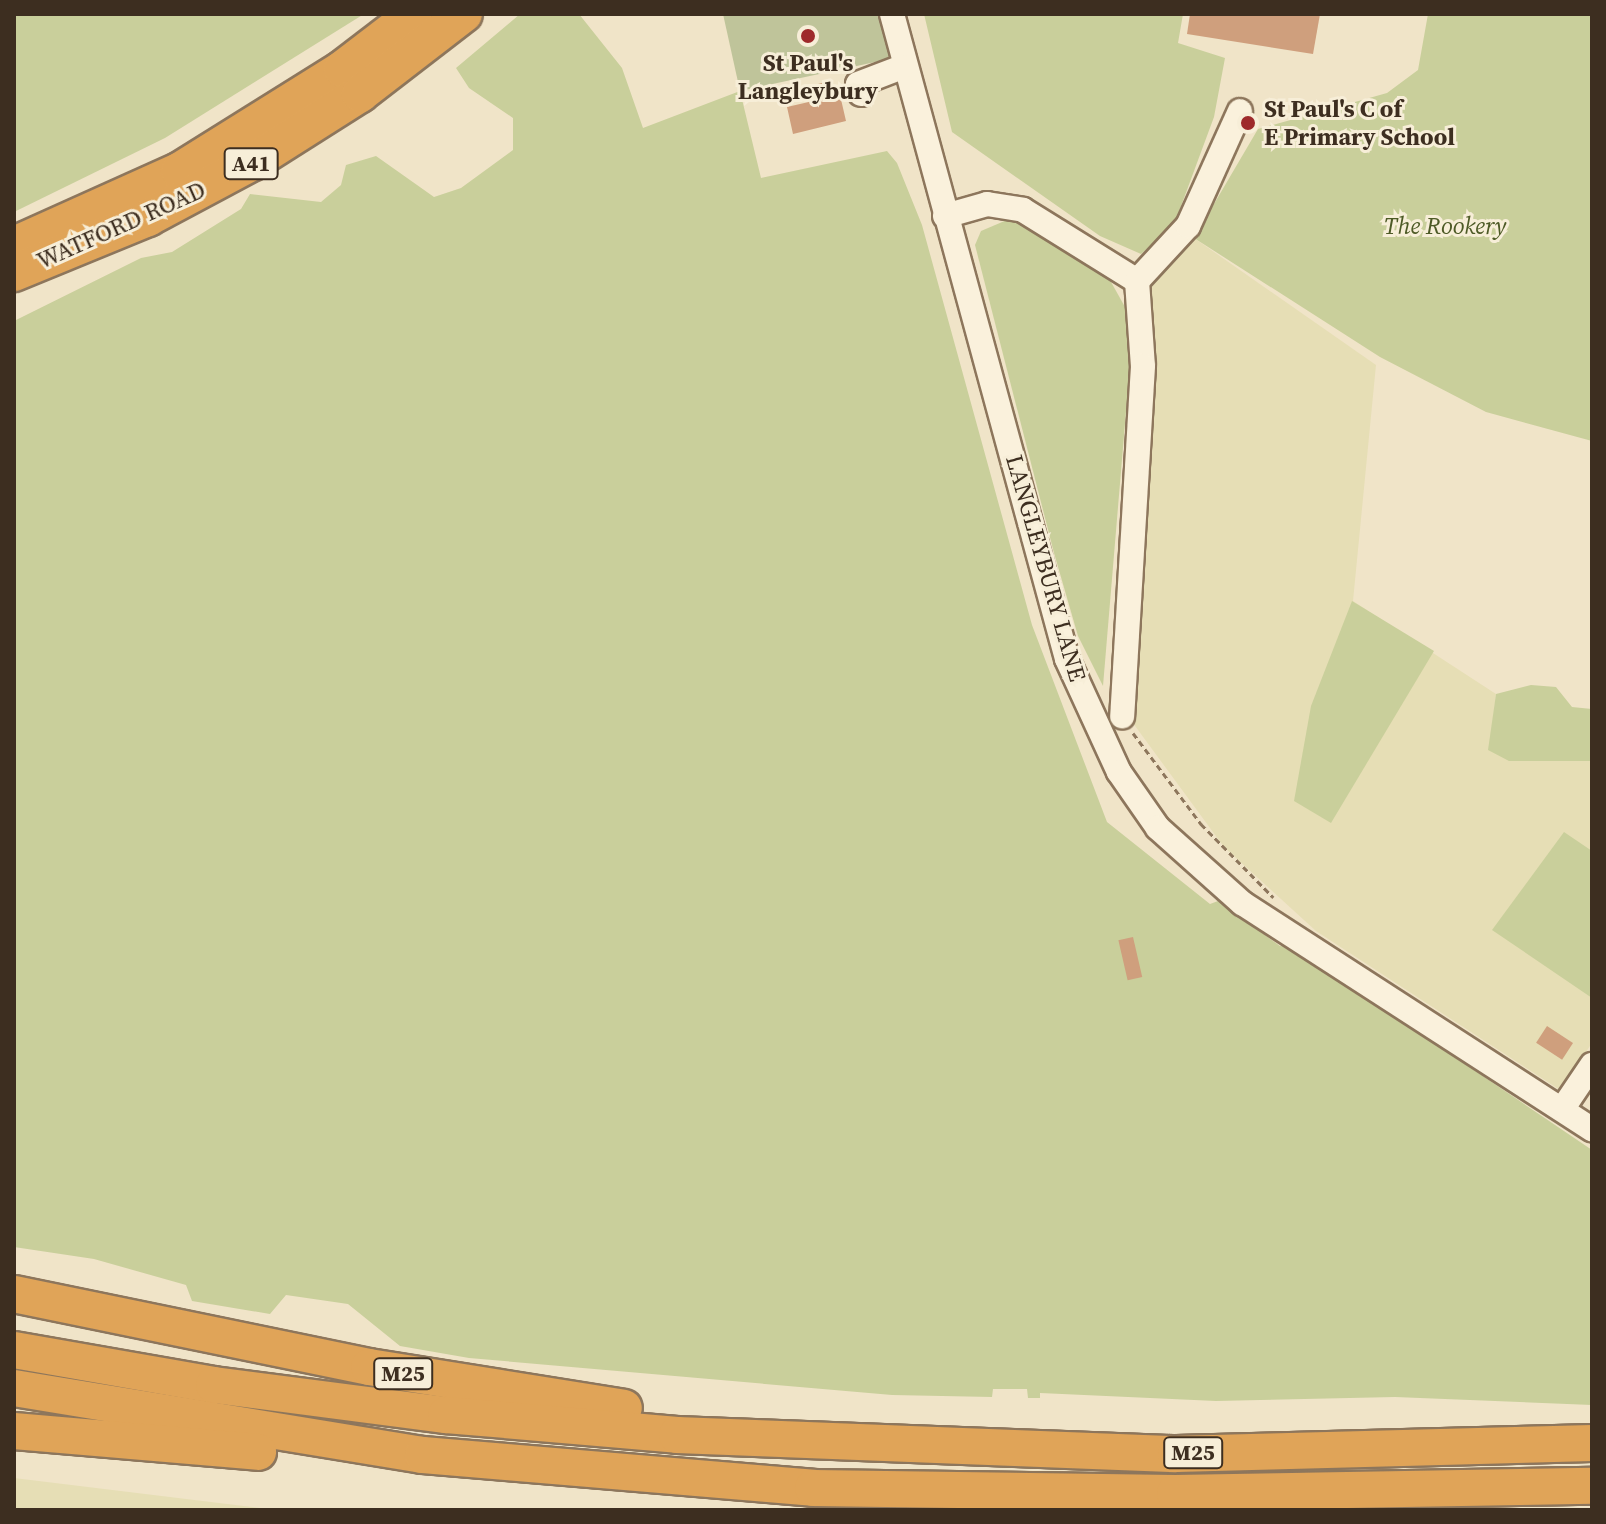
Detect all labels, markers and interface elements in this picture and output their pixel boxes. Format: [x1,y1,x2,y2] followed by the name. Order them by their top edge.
[799,27,817,45] marker: St Paul's Langleybury
[738,49,878,105] place label: St Paul's Langleybury
[1264,95,1455,151] place label: St Paul's C of E Primary School
[1239,114,1257,132] marker: St Paul's C of E Primary School
[223,146,279,182] road number: A41
[32,175,210,275] street label: WATFORD ROAD
[1384,212,1506,240] park label: The Rookery
[1000,451,1092,685] street label: LANGLEYBURY LANE
[373,1356,433,1392] road number: M25
[1163,1435,1223,1471] road number: M25

